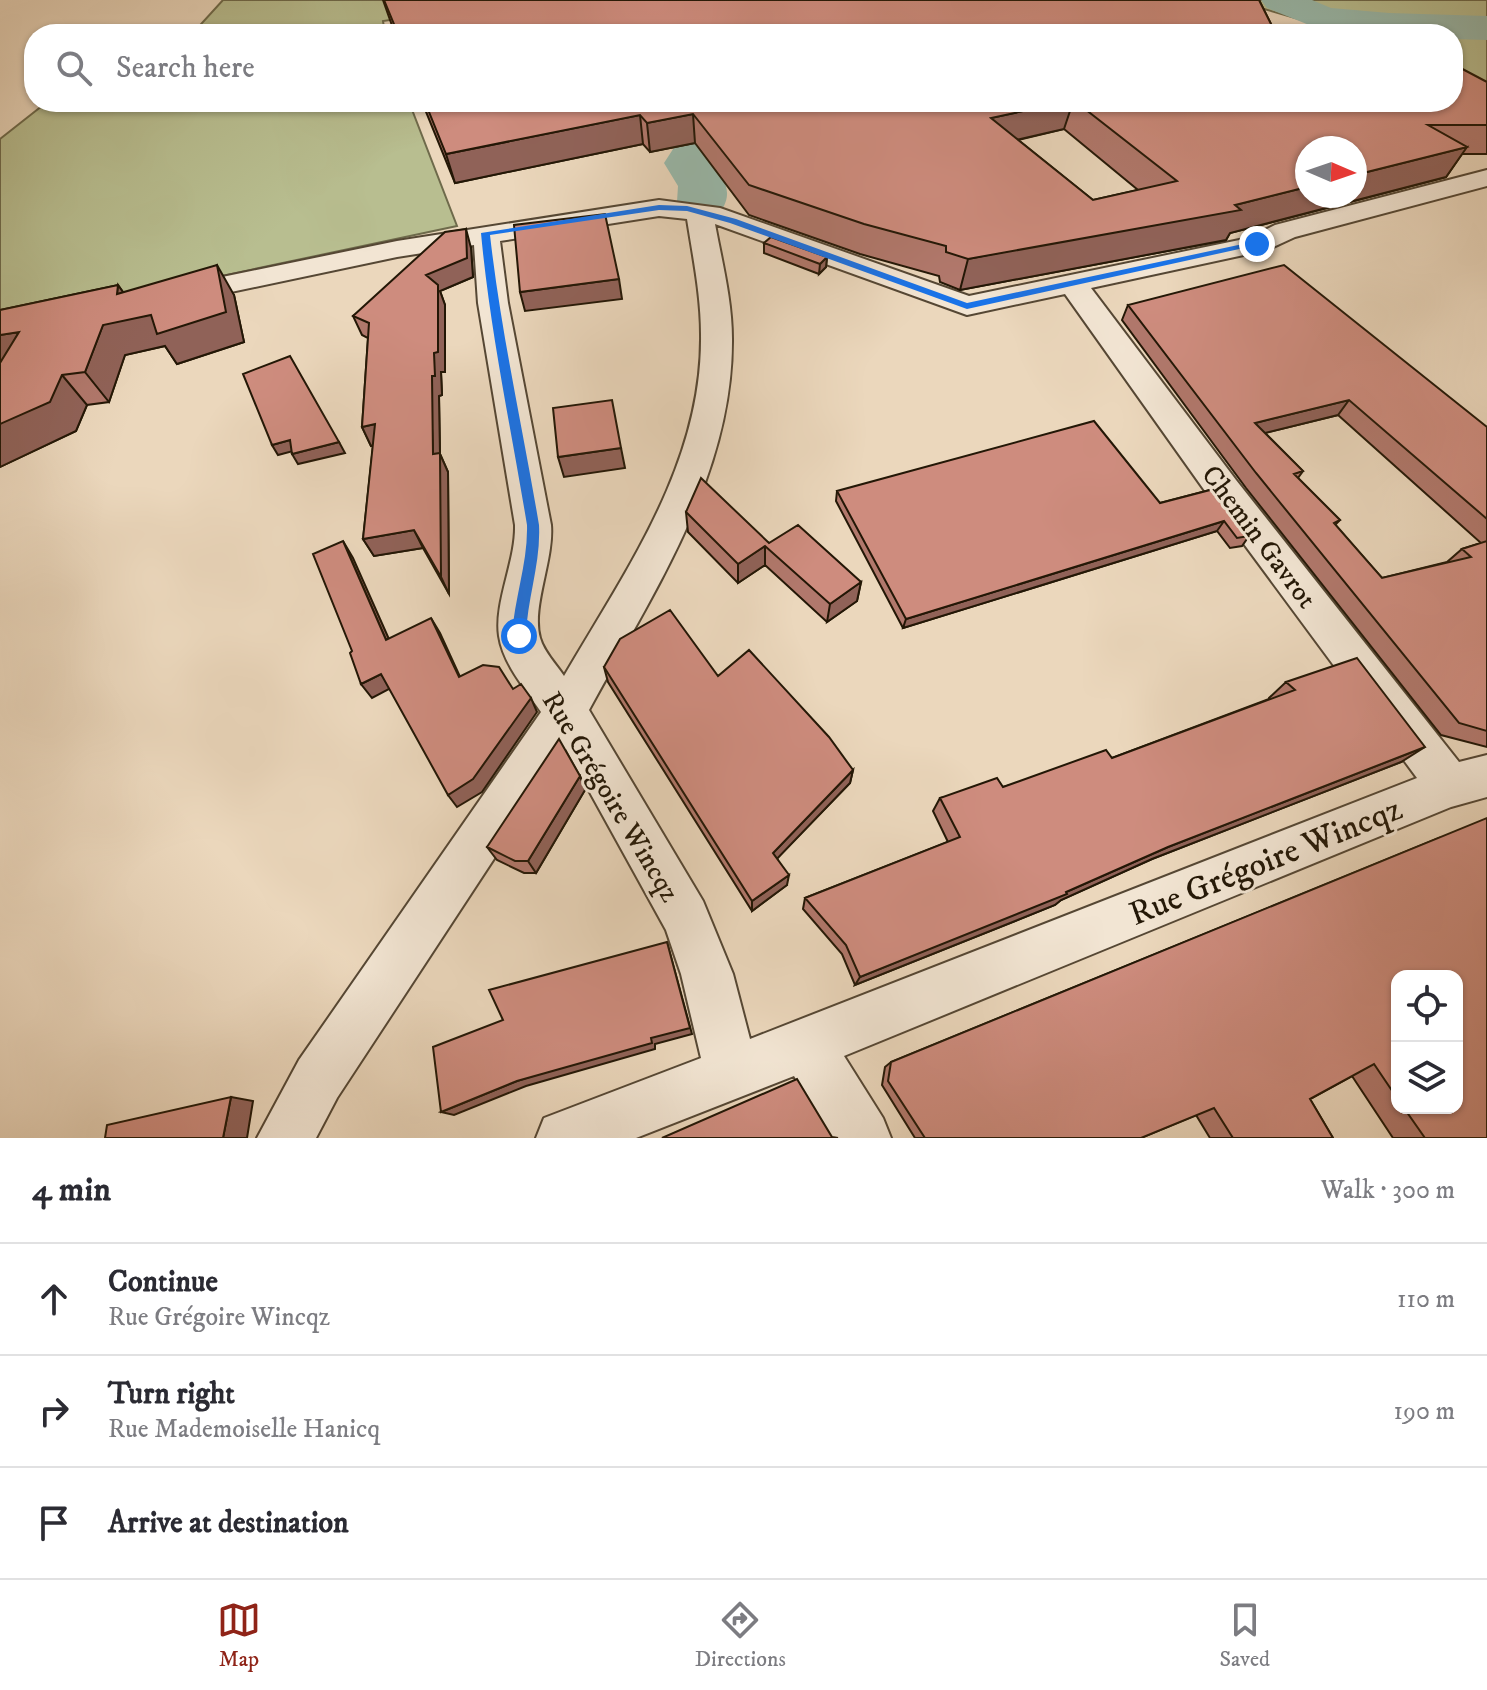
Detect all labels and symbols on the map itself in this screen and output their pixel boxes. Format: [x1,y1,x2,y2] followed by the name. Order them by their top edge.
[1295,136,1367,208] north arrow
[1239,226,1275,262] route end
[1194,458,1324,616] street label: Chemin Gavrot
[501,618,537,654] route start
[534,685,687,908] street label: Rue Grégoire Wincqz
[1123,788,1409,936] street label: Rue Grégoire Wincqz

